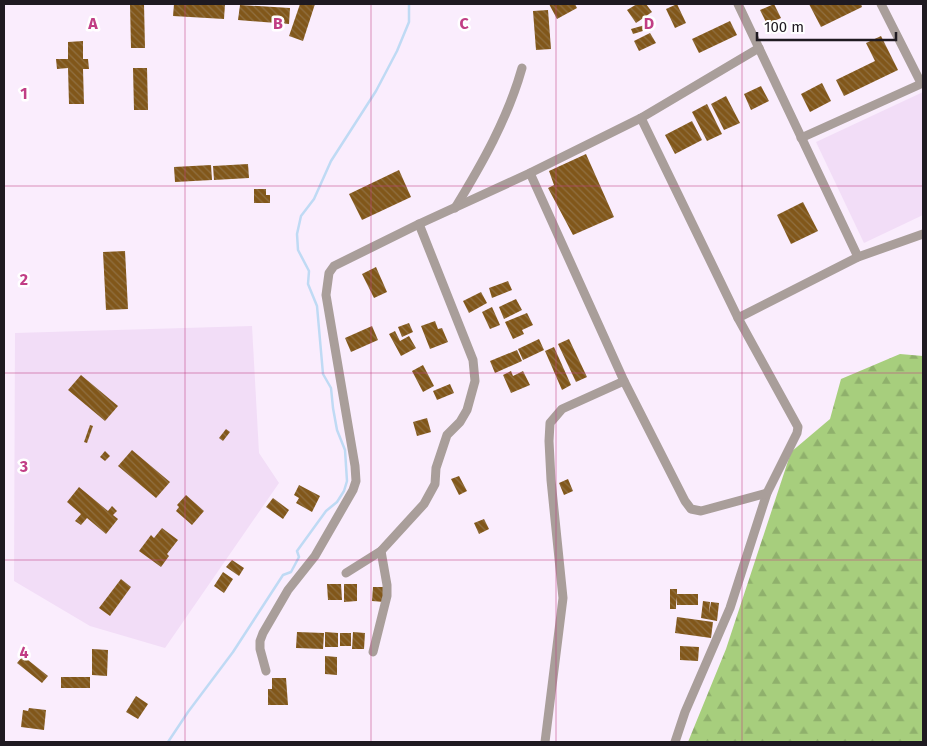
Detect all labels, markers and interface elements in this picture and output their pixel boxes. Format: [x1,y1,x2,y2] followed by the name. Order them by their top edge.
[757,10,896,42] scale bar
[87,14,98,33] text: A
[273,14,283,33] text: B
[459,14,469,33] text: C
[644,14,654,33] text: D
[764,18,804,36] text: 100 m
[20,84,28,103] text: 1
[20,270,28,289] text: 2
[19,457,28,476] text: 3
[19,643,29,662] text: 4

